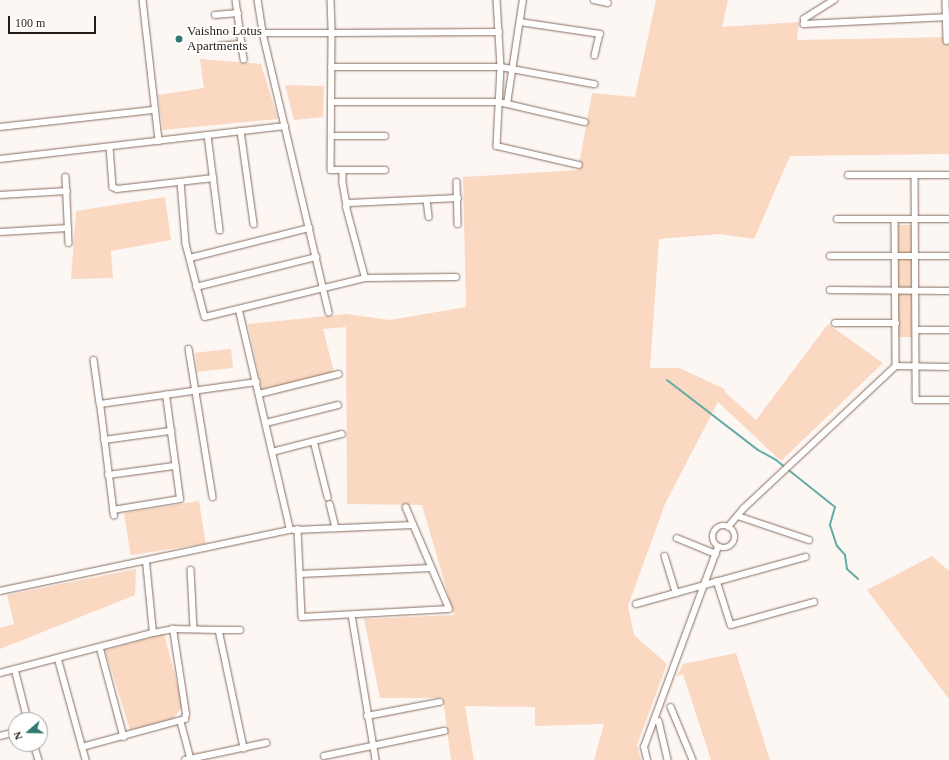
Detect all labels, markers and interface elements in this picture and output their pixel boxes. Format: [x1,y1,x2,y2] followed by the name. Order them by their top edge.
[10,8,98,34] scale bar
[15,16,45,30] text: 100 m
[187,24,262,55] place label: Vaishno Lotus Apartments
[174,34,184,44] marker: Vaishno Lotus Apartments
[8,712,48,752] north arrow
[11,730,25,742] text: N

